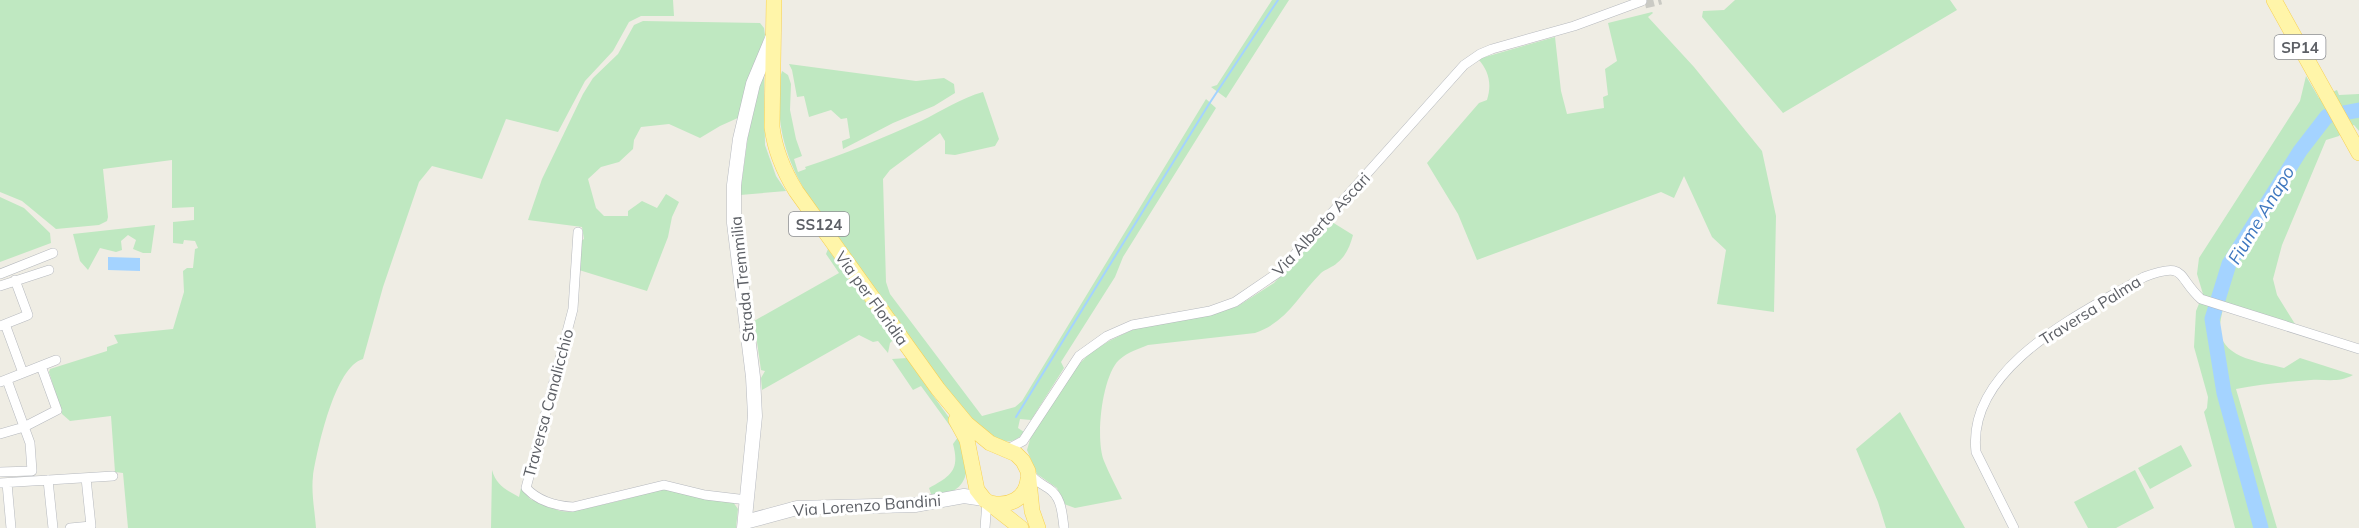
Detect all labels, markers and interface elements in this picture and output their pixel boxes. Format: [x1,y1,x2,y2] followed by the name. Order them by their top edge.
[2274,35,2326,59] road number: SP14
[2223,162,2299,268] water label: Fiume Anapo
[1268,168,1374,280] street label: Via Alberto Ascari
[789,212,849,236] road number: SS124
[725,215,759,343] street label: Strada Tremmilia
[831,247,913,349] street label: Via per Floridia
[2036,271,2144,349] street label: Traversa Palma
[519,326,577,480] street label: Traversa Canalicchio
[792,490,942,520] street label: Via Lorenzo Bandini

